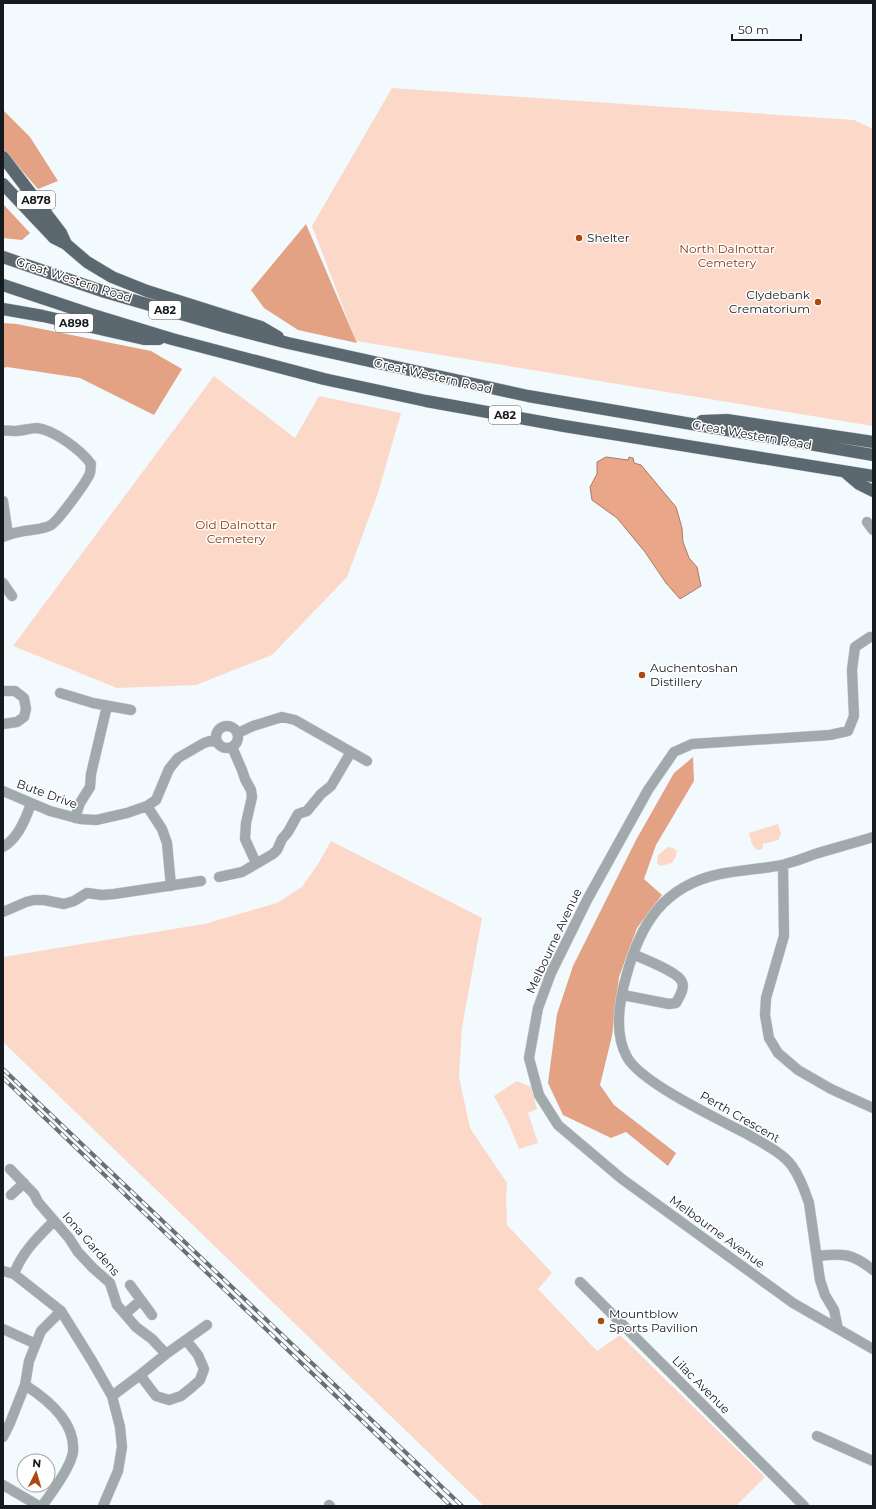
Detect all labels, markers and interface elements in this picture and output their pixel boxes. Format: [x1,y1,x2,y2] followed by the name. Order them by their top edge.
[732,16,801,42] scale bar
[738,22,769,37] text: 50 m
[17,191,55,209] road number: A878
[587,230,630,245] place label: Shelter
[574,233,584,243] marker: Shelter
[679,241,775,270] park label: North Dalnottar Cemetery
[14,254,134,305] street label: Great Western Road
[729,287,811,316] place label: Clydebank Crematorium
[813,297,823,307] marker: Clydebank Crematorium
[149,301,181,319] road number: A82
[55,314,93,332] road number: A898
[372,355,494,396] street label: Great Western Road
[489,406,521,424] road number: A82
[691,417,813,452] street label: Great Western Road
[195,517,277,546] park label: Old Dalnottar Cemetery
[650,660,738,689] place label: Auchentoshan Distillery
[637,670,647,680] marker: Auchentoshan Distillery
[15,776,80,811] street label: Bute Drive
[523,886,584,996] street label: Melbourne Avenue
[698,1088,783,1146] street label: Perth Crescent
[667,1192,768,1271] street label: Melbourne Avenue
[60,1209,123,1279] street label: Iona Gardens
[609,1306,698,1335] place label: Mountblow Sports Pavilion
[596,1316,606,1326] marker: Mountblow Sports Pavilion
[669,1353,733,1417] street label: Lilac Avenue
[16,1453,56,1493] north arrow
[32,1456,42,1470] text: N

